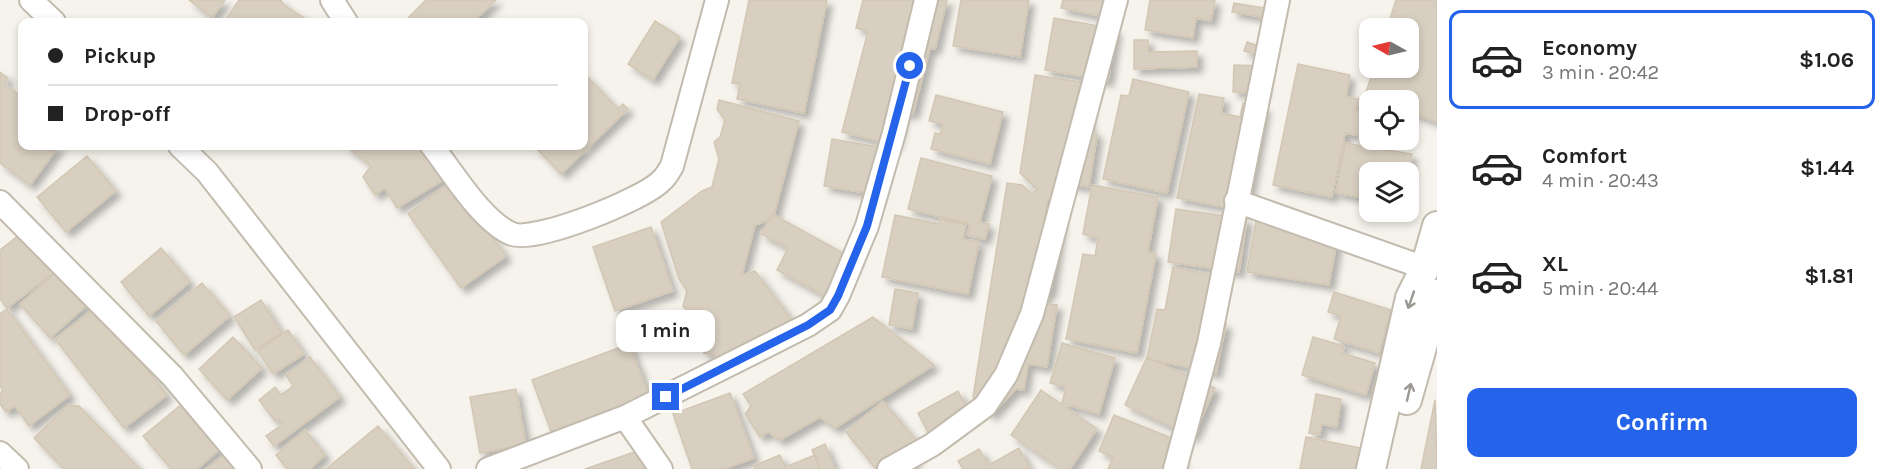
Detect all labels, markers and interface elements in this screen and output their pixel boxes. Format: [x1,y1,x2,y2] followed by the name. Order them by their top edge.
[1359,18,1419,78] north arrow
[1359,18,1419,222] map controls
[1470,33,1524,87] icon: car
[1542,35,1637,61] text: Economy
[84,43,156,69] text: Pickup
[1799,47,1854,73] text: $1.06
[896,52,923,79] route start
[1542,61,1659,84] text: 3 min · 20:42
[1359,90,1419,150] button: locate
[84,101,170,127] text: Drop-off
[1470,141,1524,195] icon: car
[1542,143,1627,169] text: Comfort
[1800,155,1854,181] text: $1.44
[1359,162,1419,222] button: layers
[1542,169,1659,192] text: 4 min · 20:43
[1470,249,1524,303] icon: car
[1542,251,1568,277] text: XL
[1804,263,1854,289] text: $1.81
[1542,277,1658,300] text: 5 min · 20:44
[1404,290,1415,309] one-way arrow
[616,310,716,352] callout: 1 min
[640,319,691,342] text: 1 min
[1403,382,1415,401] one-way arrow
[652,383,679,410] route end
[1467,388,1857,457] button: Confirm

